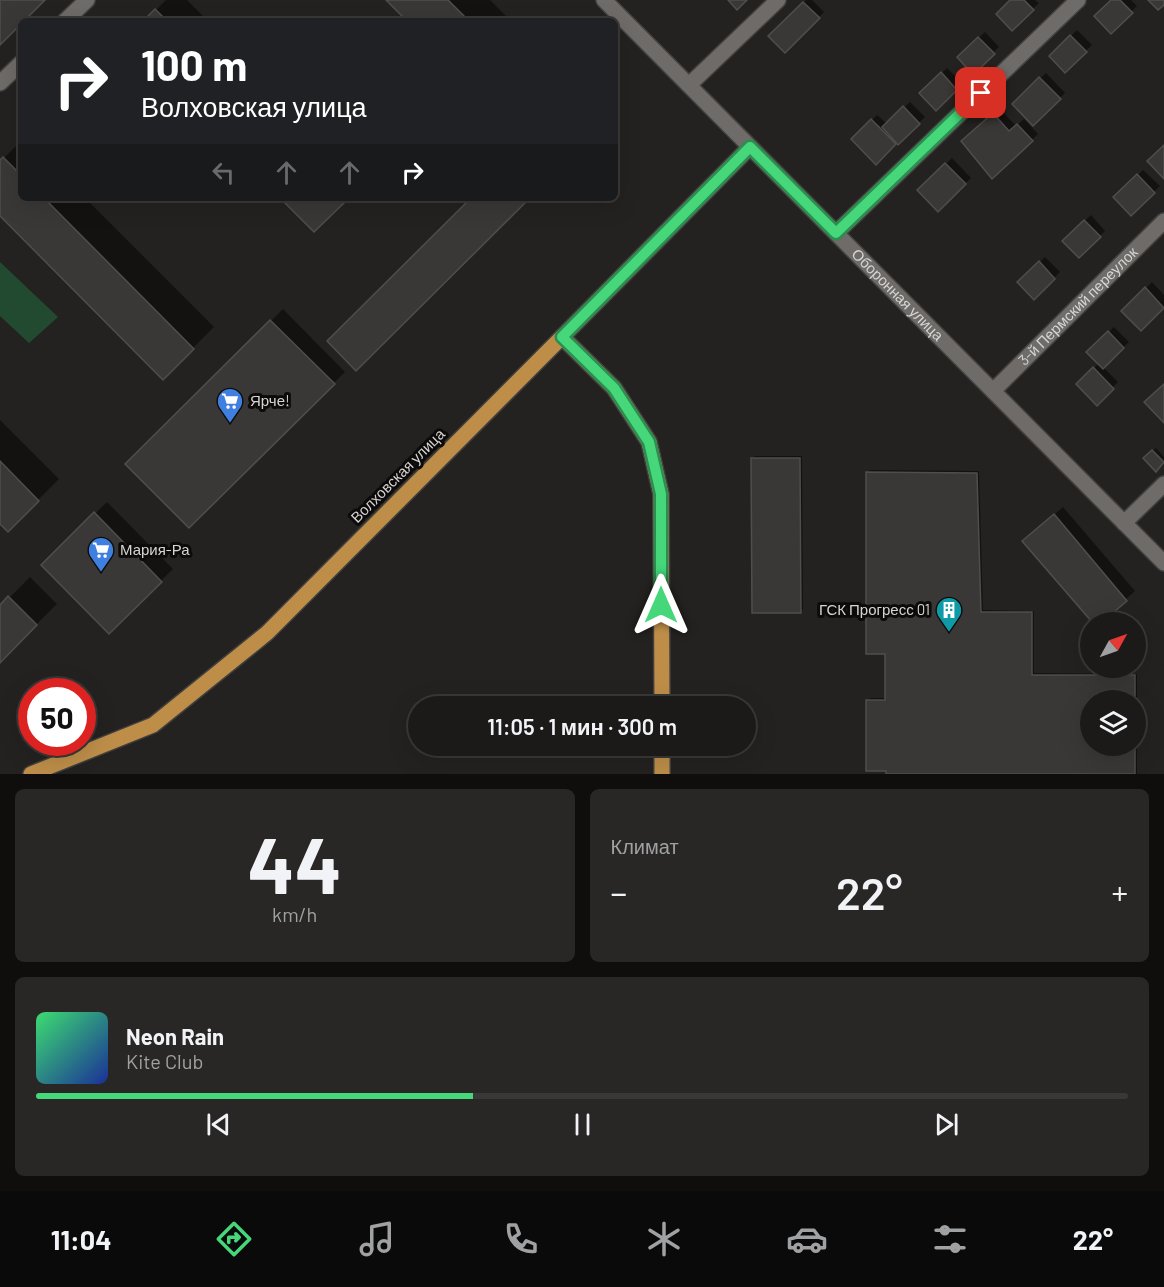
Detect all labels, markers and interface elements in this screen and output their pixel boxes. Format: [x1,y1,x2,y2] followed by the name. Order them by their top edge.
[141,39,247,89] text: 100 m
[42,42,120,120] icon: right
[955,67,1006,118] pin
[964,76,997,109] icon: arrive
[141,90,367,122] text: Волховская улица
[207,156,240,189] icon: left
[270,156,303,189] icon: ahead
[333,156,366,189] icon: ahead
[396,156,429,189] icon: right
[1014,242,1141,369] street label: 3-й Пермский переулок
[848,244,948,345] street label: Оборонная улица
[215,386,245,424] supermarket icon: Ярче!
[250,391,290,409] place label: Ярче!
[347,424,448,526] street label: Волховская улица
[86,535,116,573] supermarket icon: Мария-Ра
[120,540,190,558] place label: Мария-Ра
[629,573,693,637] position arrow
[934,595,964,633] building icon: ГСК Прогресс 01
[819,600,930,618] place label: ГСК Прогресс 01
[1080,612,1146,678] north arrow
[1080,612,1146,756] map controls
[18,678,96,756] speed limit sign: 50
[1080,690,1146,756] button: layers
[487,713,677,739] text: 11:05 · 1 мин · 300 m
[248,816,342,910] text: 44
[611,834,679,858] text: Климат
[836,865,903,919] text: 22°
[611,872,627,912] text: −
[1111,872,1128,912] text: +
[272,902,317,926] text: km/h
[126,1023,224,1049] text: Neon Rain
[126,1049,203,1073] text: Kite Club
[202,1108,235,1141] icon: previous
[566,1108,599,1141] icon: pause
[930,1108,963,1141] icon: next
[213,1218,255,1260] icon: directions
[356,1218,398,1260] icon: music
[500,1218,542,1260] icon: phone
[643,1218,685,1260] icon: climate
[786,1218,828,1260] icon: car
[929,1218,971,1260] icon: filters
[51,1223,112,1255] text: 11:04
[1073,1223,1113,1255] text: 22°

